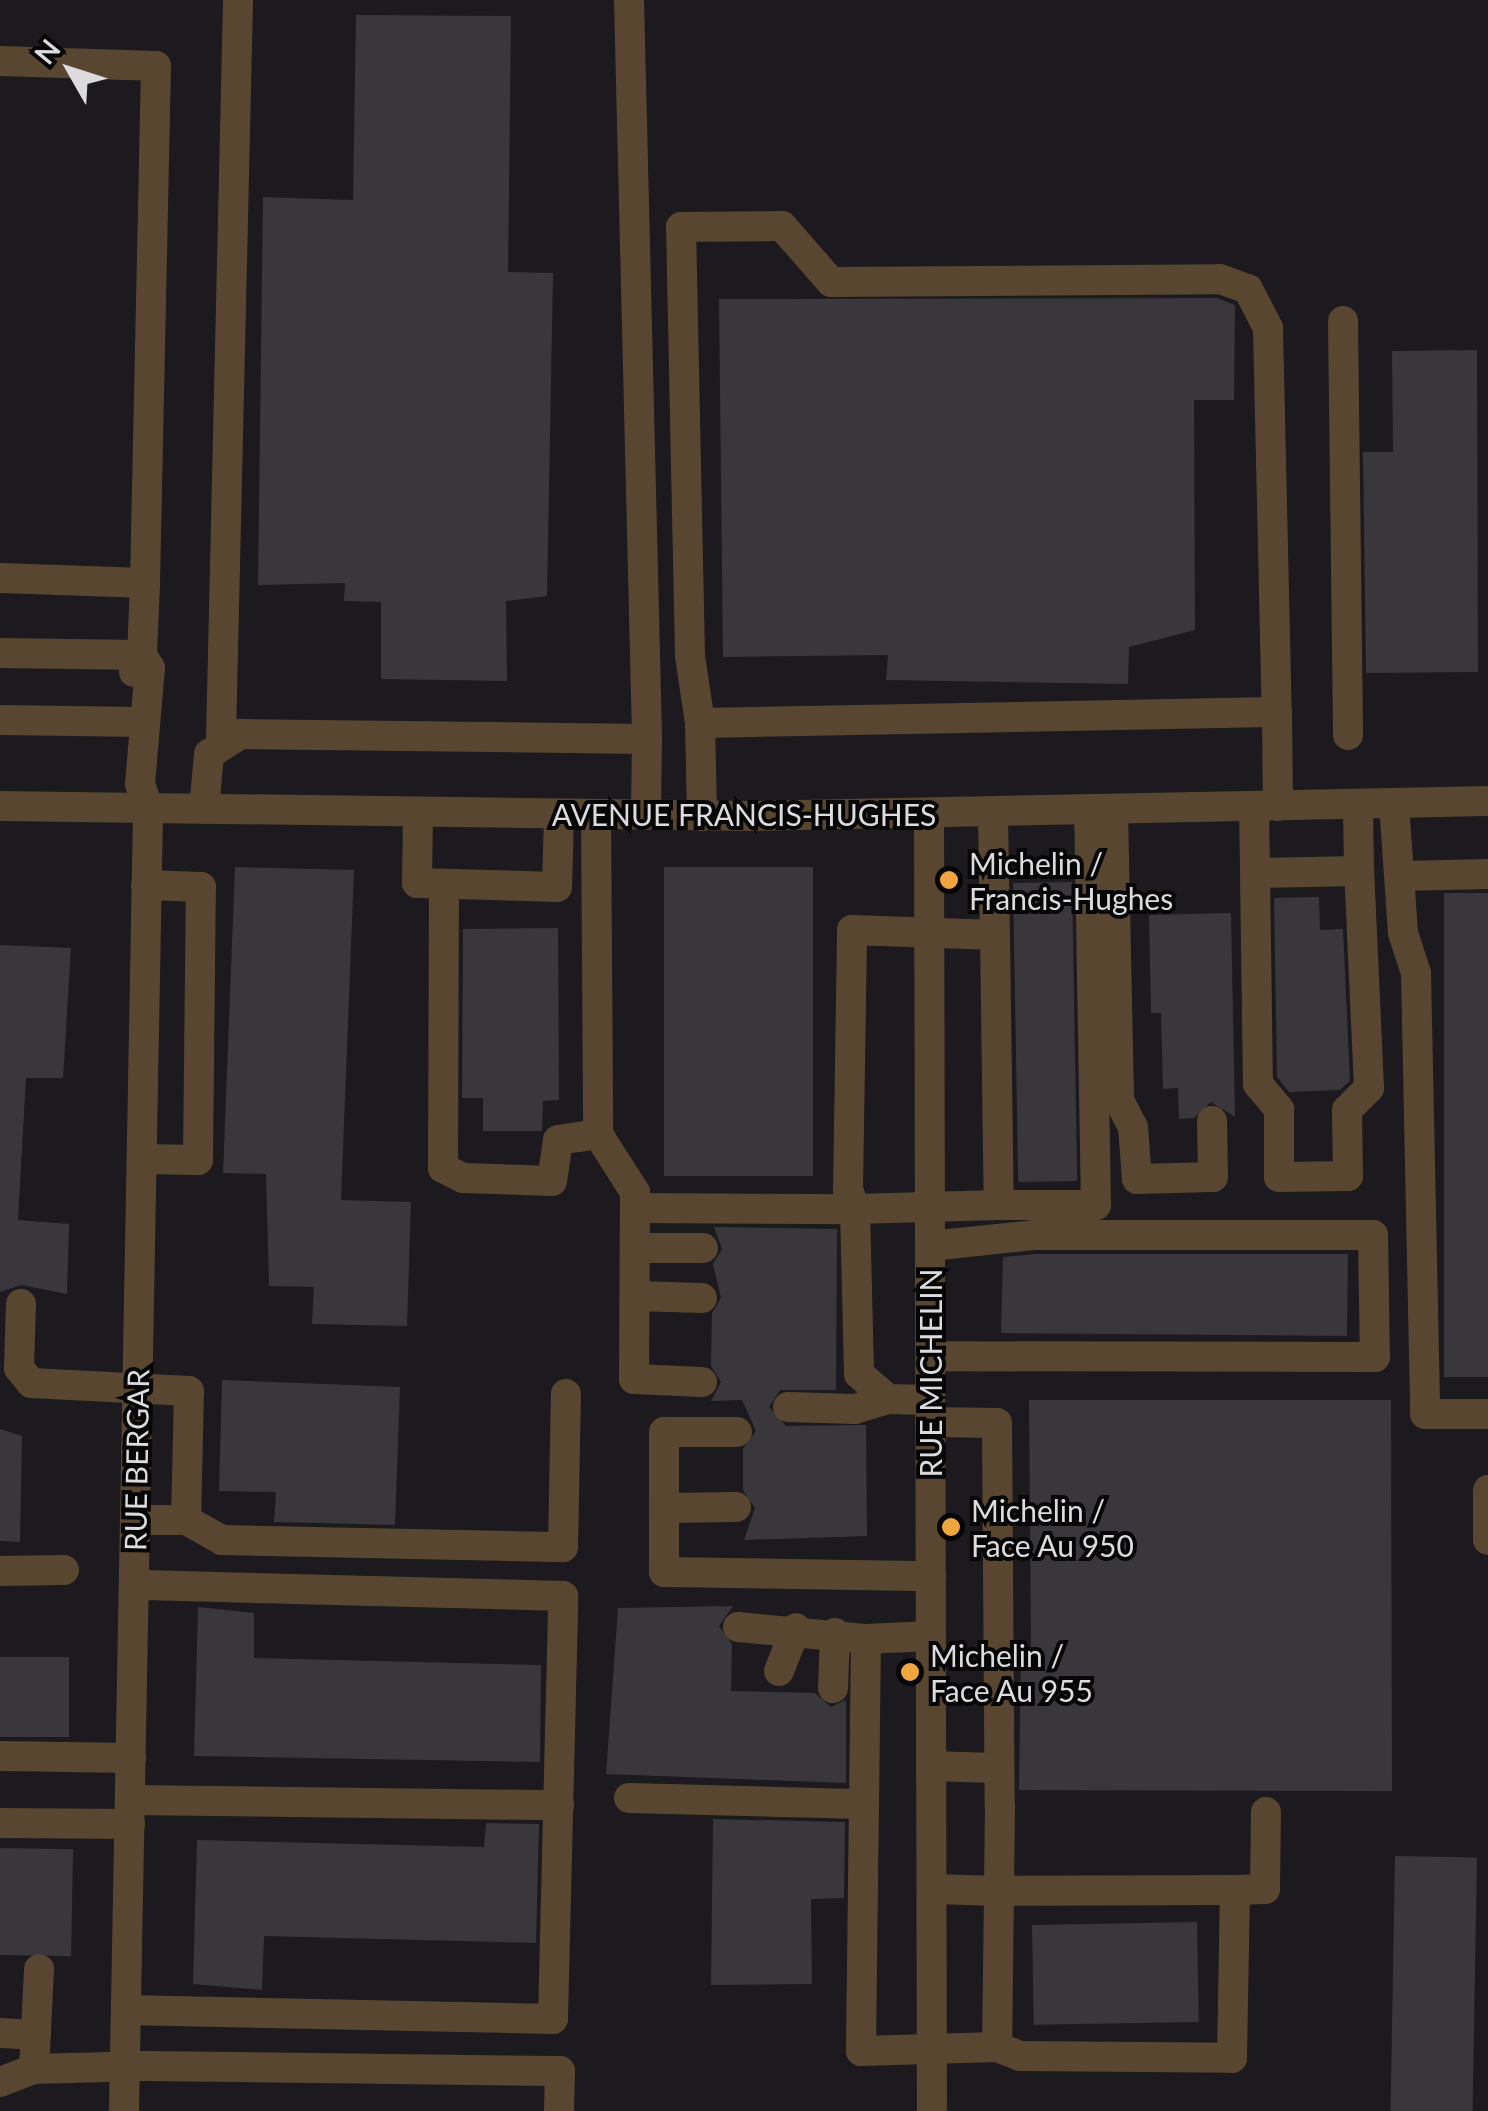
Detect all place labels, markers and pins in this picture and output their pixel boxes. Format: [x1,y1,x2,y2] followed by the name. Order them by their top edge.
[969,845,1173,916] place label: Michelin / Francis-Hughes
[938,869,960,891] marker: Michelin / Francis-Hughes
[971,1492,1135,1562] place label: Michelin / Face Au 950
[940,1516,962,1538] marker: Michelin / Face Au 950
[930,1637,1094,1708] place label: Michelin / Face Au 955
[899,1661,921,1683] marker: Michelin / Face Au 955

